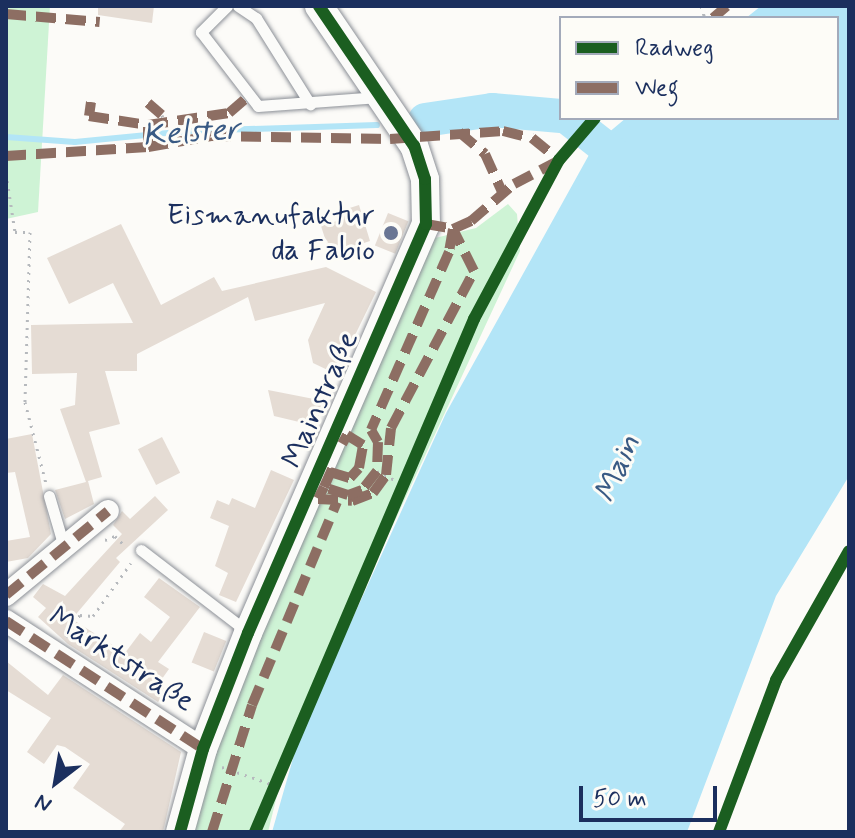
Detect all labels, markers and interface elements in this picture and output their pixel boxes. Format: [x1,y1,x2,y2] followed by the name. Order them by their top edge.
[559,16,839,120] legend
[635,33,714,64] text: Radweg
[635,73,679,104] text: Weg
[141,110,241,156] water label: Kelster
[167,198,375,268] place label: Eismanufaktur da Fabio
[382,224,400,242] marker: Eismanufaktur da Fabio
[275,326,367,474] street label: Mainstraße
[586,429,650,509] water label: Main
[41,600,201,720] street label: Marktstraße
[16,742,96,822] north arrow
[583,770,721,820] scale bar
[593,784,647,815] text: 50 m
[30,787,57,818] text: N

